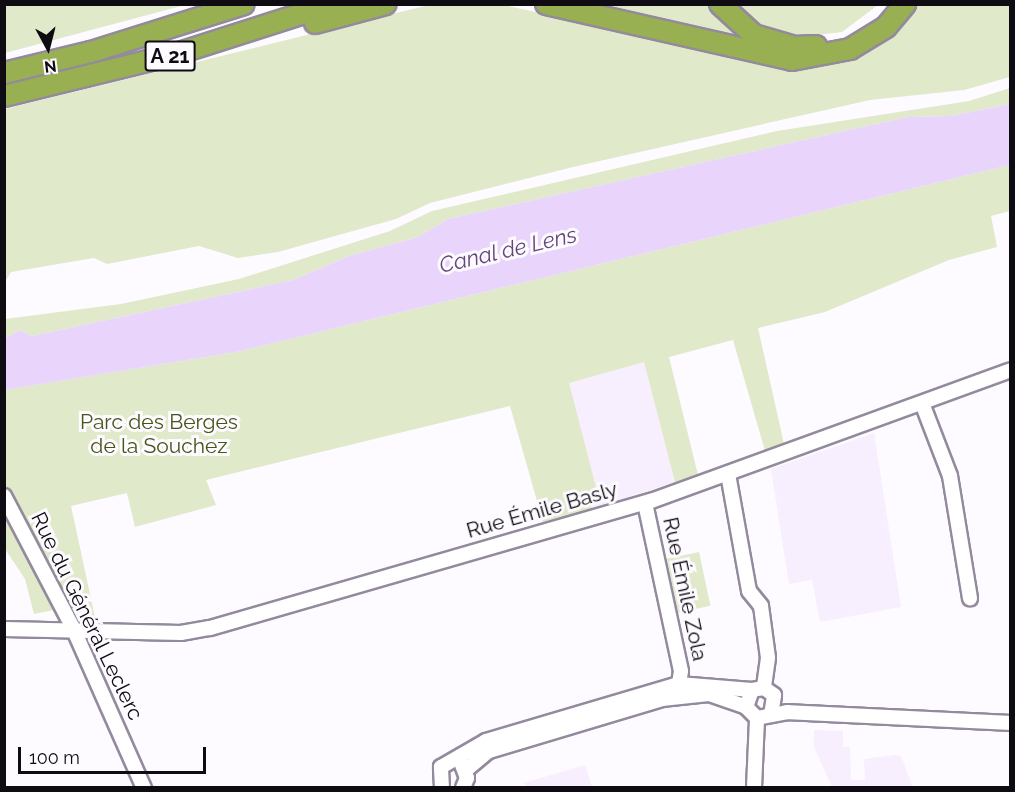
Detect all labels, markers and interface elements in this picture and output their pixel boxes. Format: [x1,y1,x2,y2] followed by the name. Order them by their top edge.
[18,18,78,78] north arrow
[143,39,197,73] road number: A 21
[43,56,57,77] text: N
[436,221,580,279] water label: Canal de Lens
[80,409,238,459] park label: Parc des Berges de la Souchez
[464,476,620,544] street label: Rue Émile Basly
[26,508,148,724] street label: Rue du Général Leclerc
[657,515,713,663] street label: Rue Émile Zola
[21,735,208,773] scale bar
[29,747,80,768] text: 100 m

